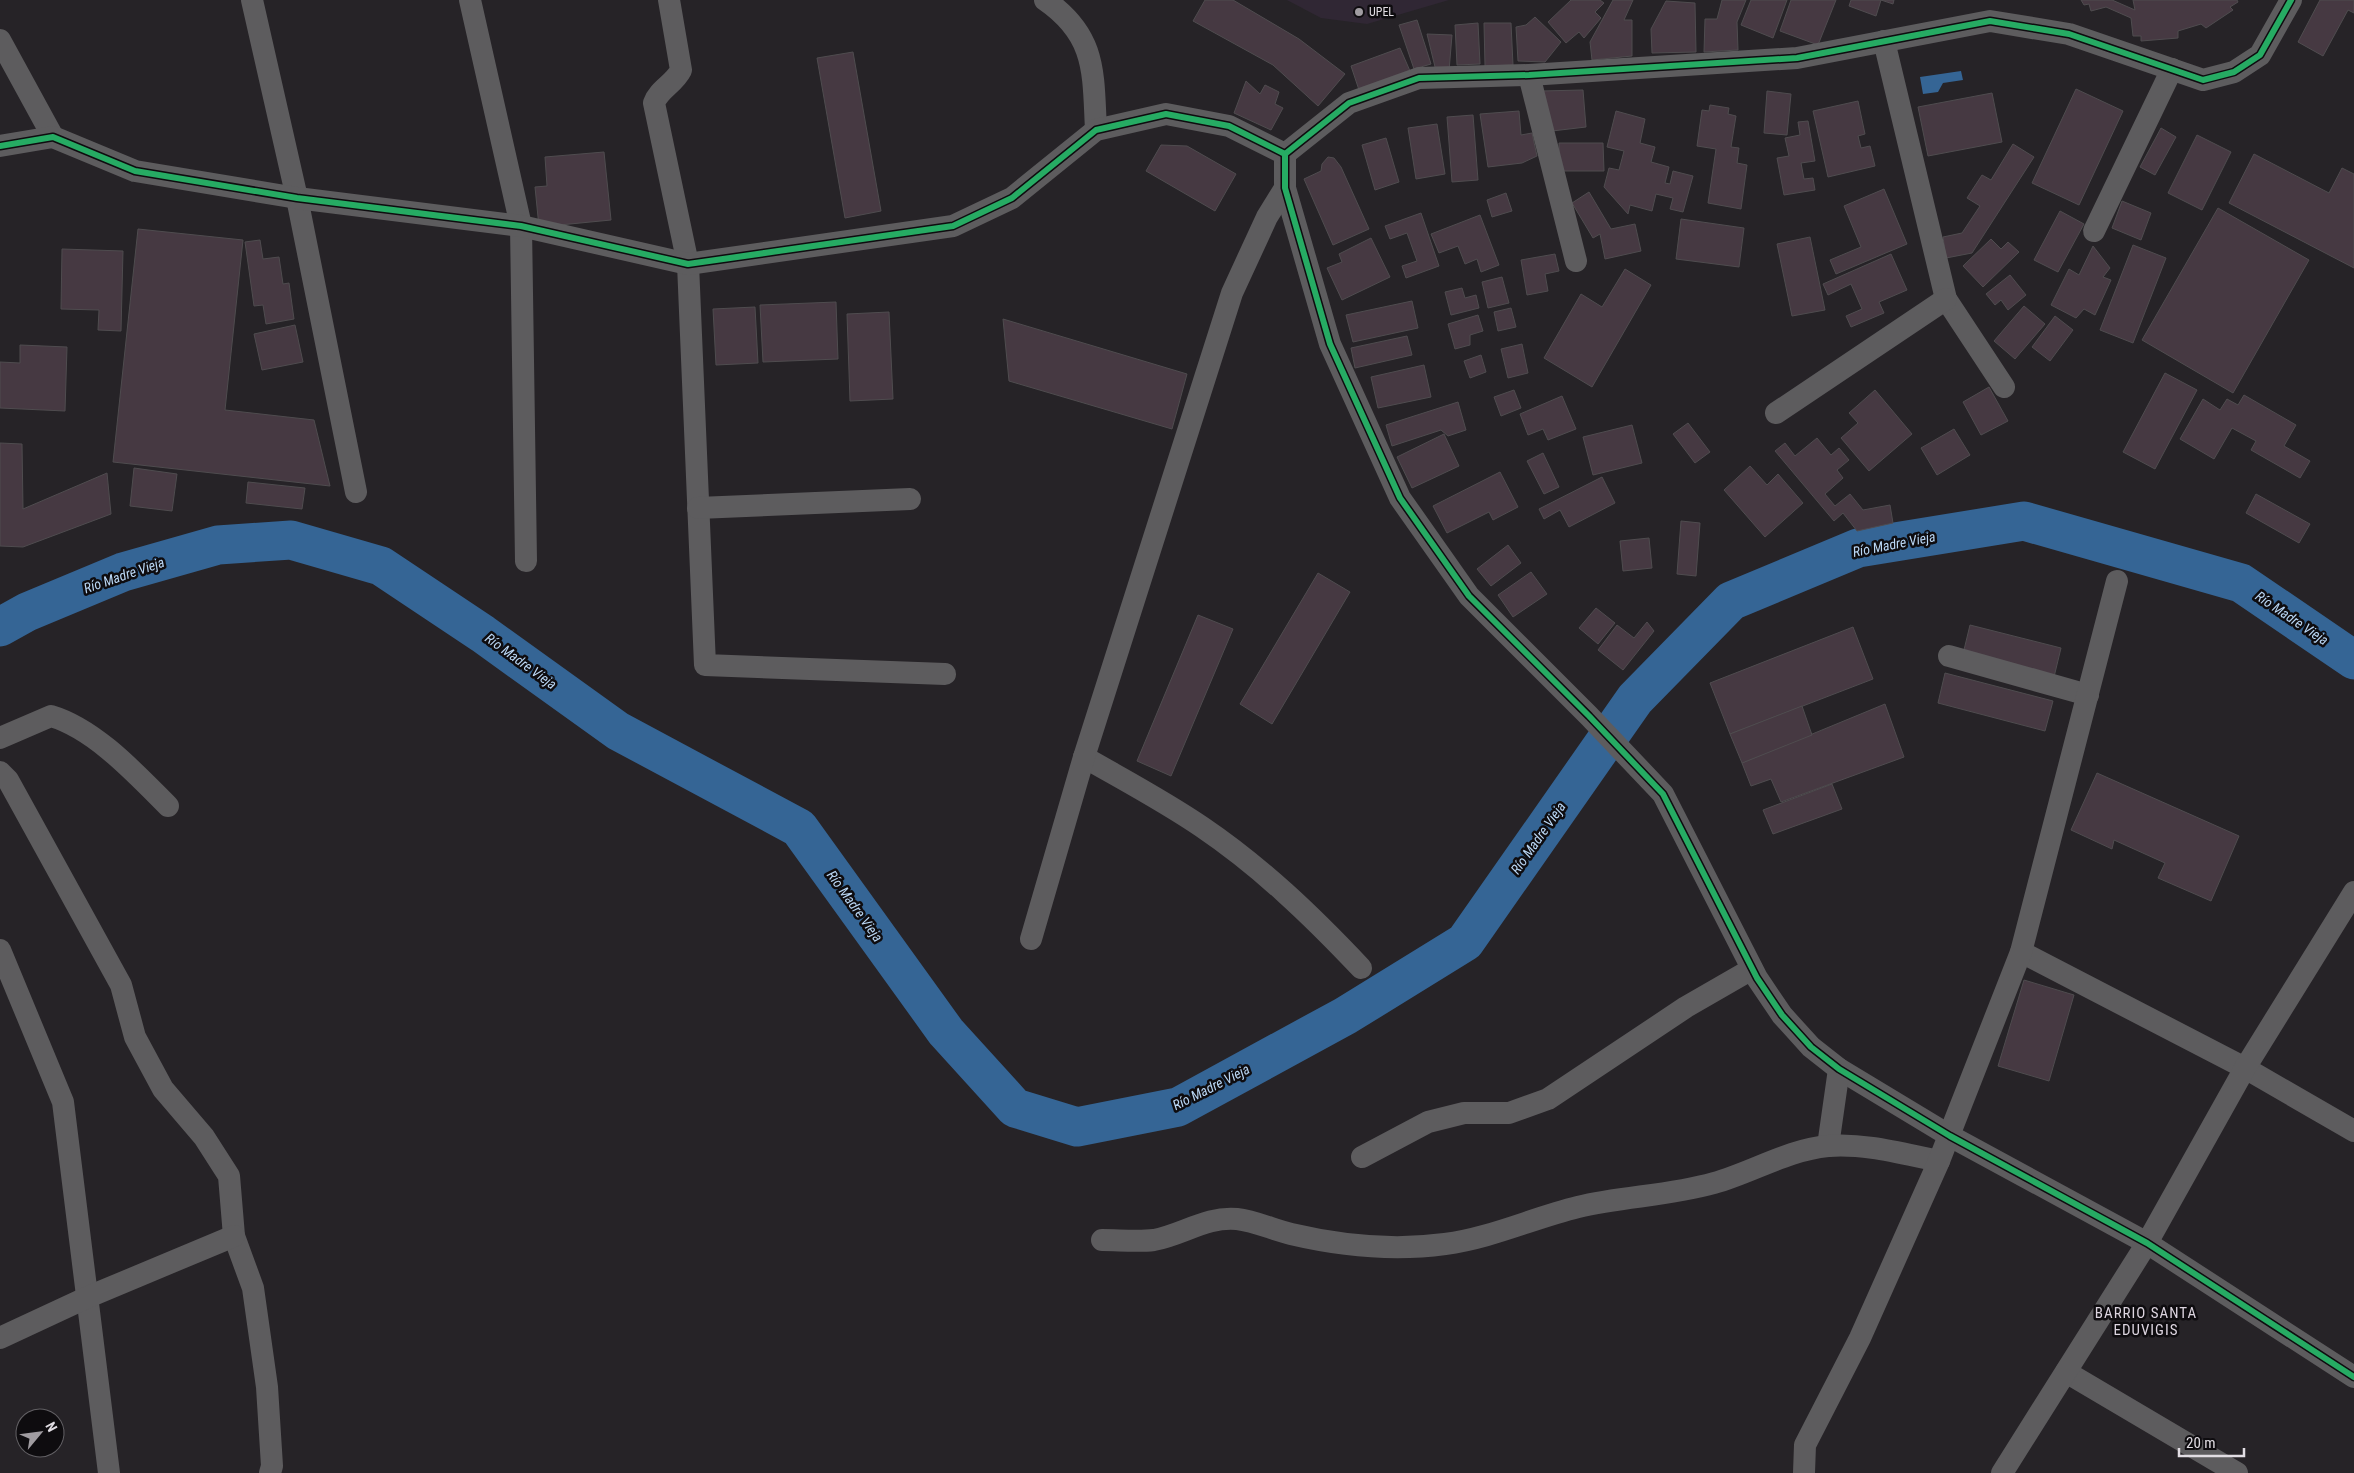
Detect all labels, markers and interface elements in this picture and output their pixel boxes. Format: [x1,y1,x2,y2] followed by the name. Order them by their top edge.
[1369,5,1394,19] place label: UPEL
[1353,6,1365,18] marker: UPEL
[1851,528,1937,560] water label: Río Madre Vieja
[82,554,166,596] water label: Río Madre Vieja
[2253,588,2331,648] water label: Río Madre Vieja
[482,630,560,692] water label: Río Madre Vieja
[1507,799,1569,877] water label: Río Madre Vieja
[824,867,886,945] water label: Río Madre Vieja
[1170,1061,1252,1113] water label: Río Madre Vieja
[2095,1304,2197,1339] district label: BARRIO SANTA EDUVIGIS
[15,1408,65,1458] north arrow
[42,1419,60,1434] text: N
[2179,1426,2244,1458] scale bar
[2186,1434,2216,1452] text: 20 m

